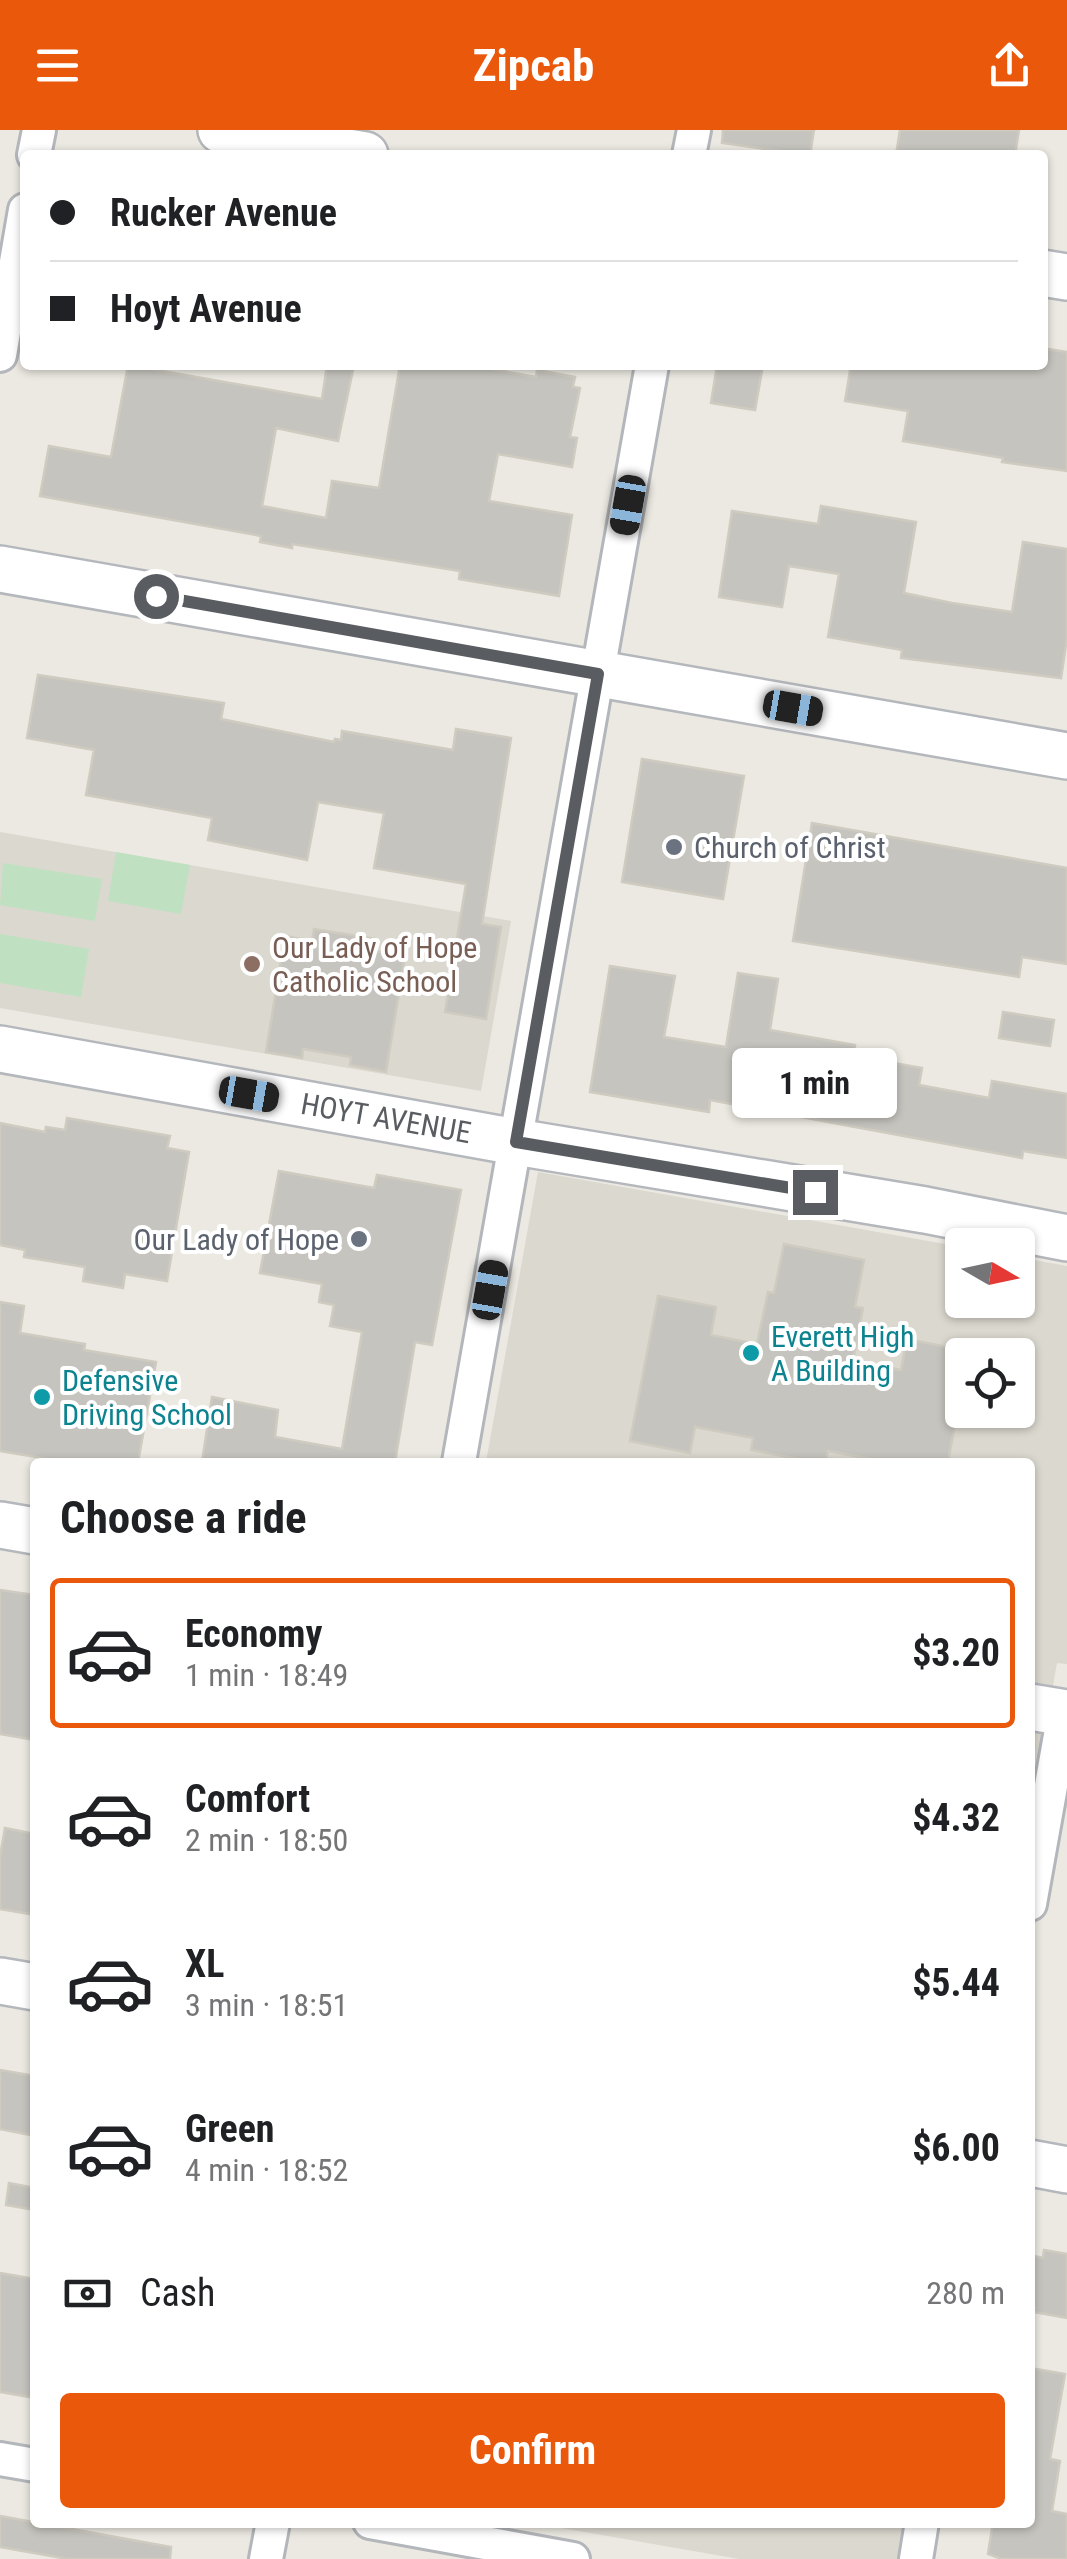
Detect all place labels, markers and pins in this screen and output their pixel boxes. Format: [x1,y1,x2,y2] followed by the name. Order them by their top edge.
[694,830,886,865] place label: Church of Christ
[663,836,685,858] marker: Church of Christ
[272,930,477,999] place label: Our Lady of Hope Catholic School
[241,953,263,975] marker: Our Lady of Hope Catholic School
[134,1222,339,1257] place label: Our Lady of Hope
[348,1228,370,1250] marker: Our Lady of Hope
[771,1319,915,1388] place label: Everett High A Building
[740,1342,762,1364] marker: Everett High A Building
[62,1363,232,1432] place label: Defensive Driving School
[31,1386,53,1408] marker: Defensive Driving School

